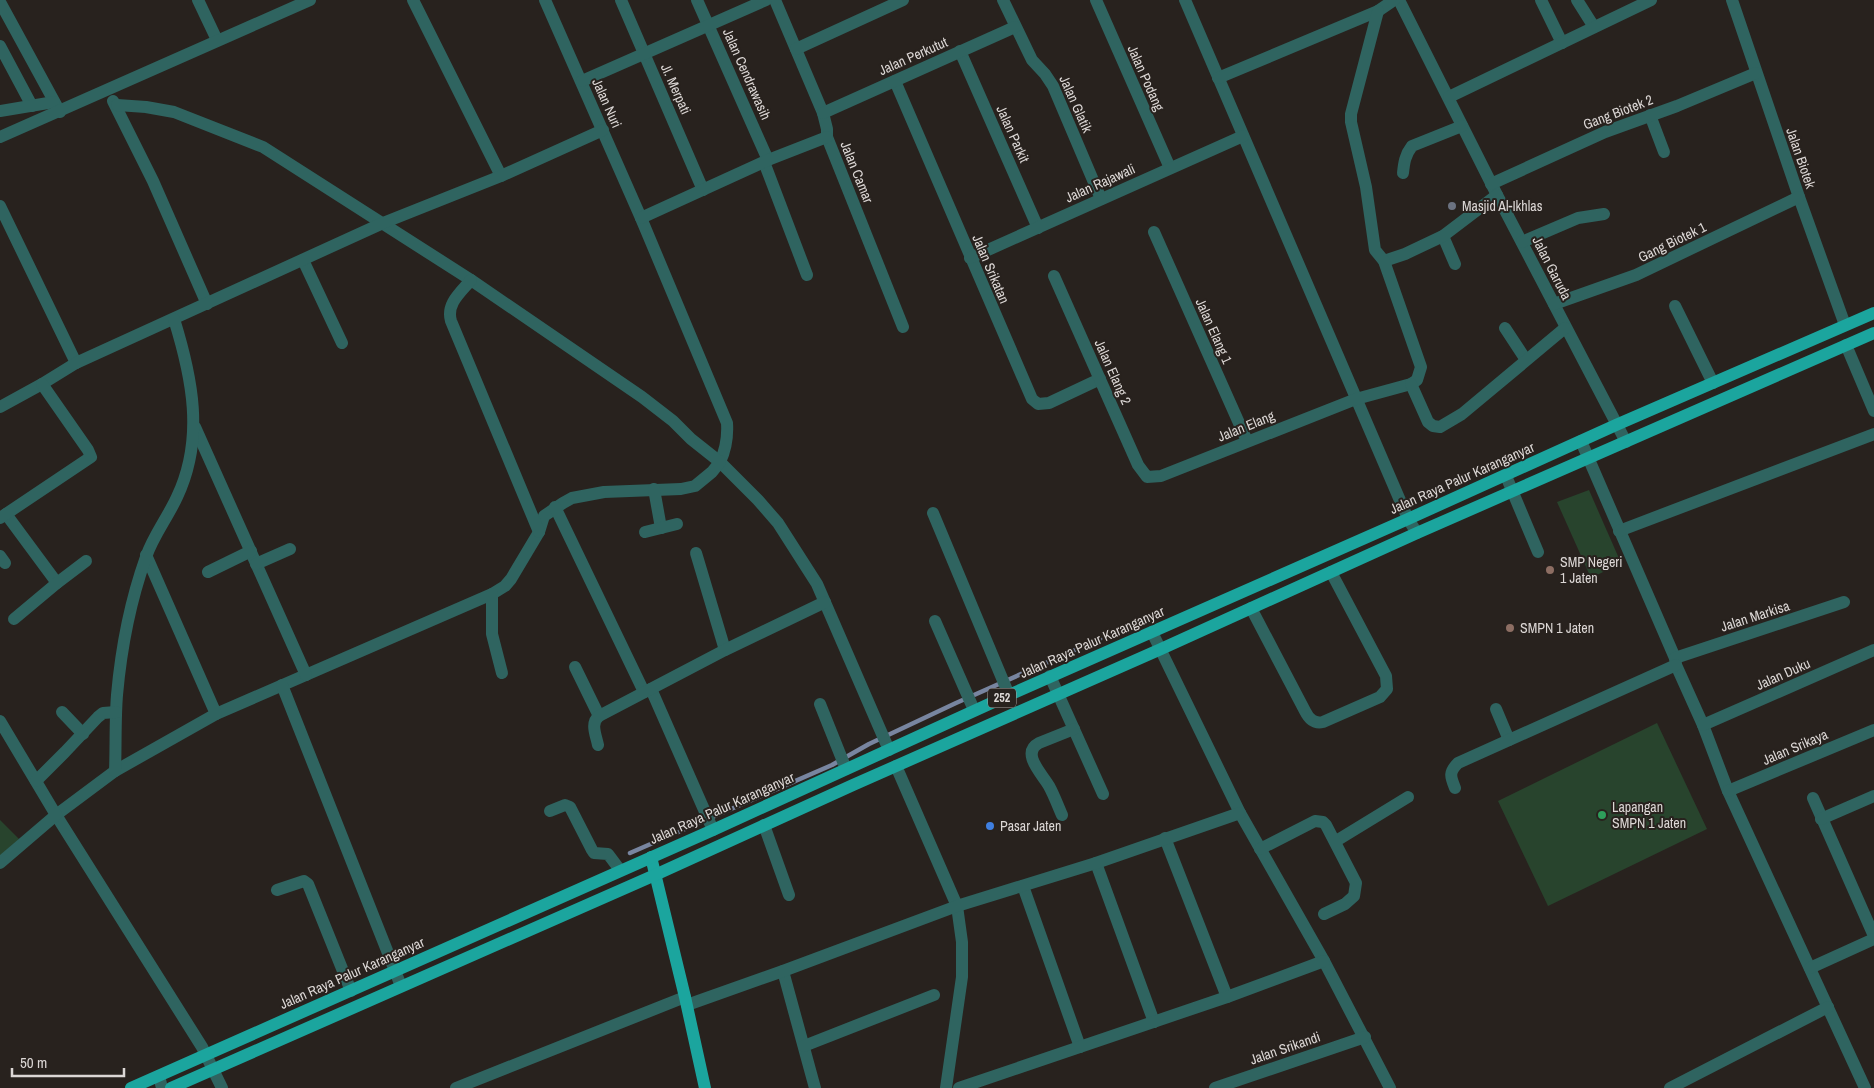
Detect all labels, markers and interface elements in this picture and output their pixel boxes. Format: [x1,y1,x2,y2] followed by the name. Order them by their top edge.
[719,25,775,123] street label: Jalan Cendrawasih
[876,33,950,79] street label: Jalan Perkutut
[1123,42,1169,114] street label: Jalan Podang
[657,61,695,117] street label: Jl. Merpati
[1055,73,1097,136] street label: Jalan Glatik
[588,75,626,131] street label: Jalan Nuri
[1581,90,1655,134] street label: Gang Biotek 2
[992,103,1034,165] street label: Jalan Parkit
[1782,125,1820,191] street label: Jalan Biotek
[836,138,878,206] street label: Jalan Camar
[1062,160,1138,206] street label: Jalan Rajawali
[1462,197,1543,215] place label: Masjid Al-Ikhlas
[1446,200,1458,212] marker: Masjid Al-Ikhlas
[1635,218,1709,266] street label: Gang Biotek 1
[968,232,1014,306] street label: Jalan Srikatan
[1528,233,1576,303] street label: Jalan Garuda
[1192,296,1237,367] street label: Jalan Elang 1
[1091,337,1135,407] street label: Jalan Elang 2
[1215,406,1278,446] street label: Jalan Elang
[1387,438,1537,518] street label: Jalan Raya Palur Karanganyar
[1560,553,1622,587] place label: SMP Negeri 1 Jaten
[1544,564,1556,576] marker: SMP Negeri 1 Jaten
[1718,596,1792,636] street label: Jalan Markisa
[1017,602,1167,682] street label: Jalan Raya Palur Karanganyar
[1520,619,1594,637] place label: SMPN 1 Jaten
[1504,622,1516,634] marker: SMPN 1 Jaten
[1753,654,1813,694] street label: Jalan Duku
[988,688,1016,708] road number: 252
[1759,725,1831,769] street label: Jalan Srikaya
[647,768,797,848] street label: Jalan Raya Palur Karanganyar
[1612,798,1686,832] place label: Lapangan SMPN 1 Jaten
[1596,809,1608,821] marker: Lapangan SMPN 1 Jaten
[1000,817,1061,835] place label: Pasar Jaten
[984,820,996,832] marker: Pasar Jaten
[277,933,427,1013] street label: Jalan Raya Palur Karanganyar
[1247,1028,1323,1068] street label: Jalan Srikandi
[12,1046,125,1078] scale bar
[20,1052,47,1073] text: 50 m

